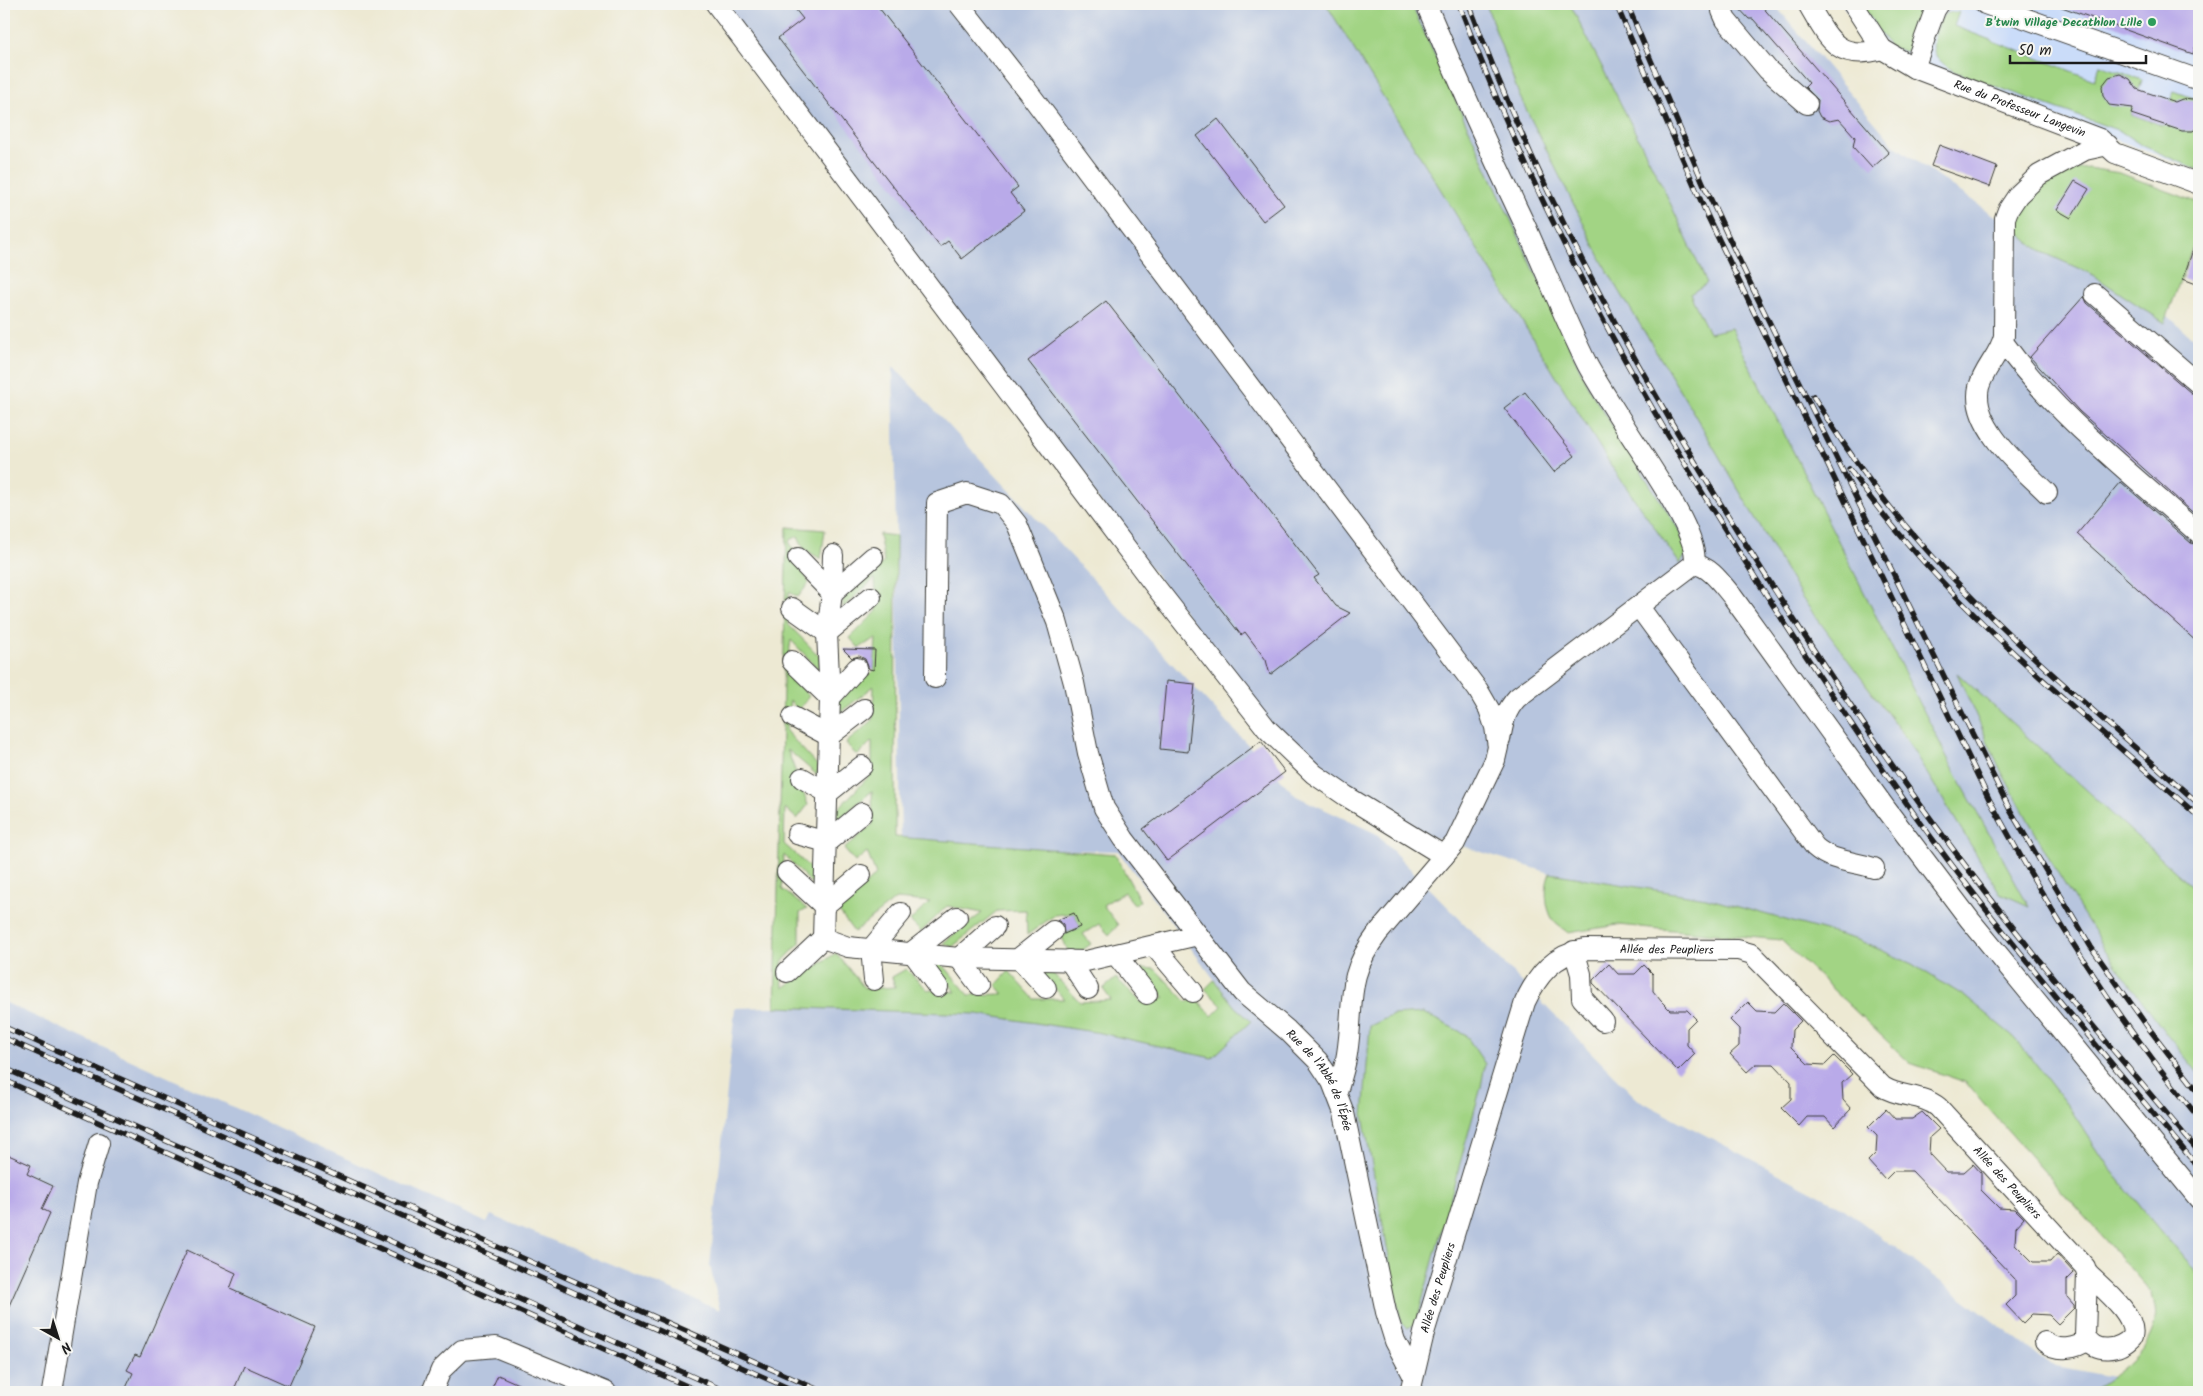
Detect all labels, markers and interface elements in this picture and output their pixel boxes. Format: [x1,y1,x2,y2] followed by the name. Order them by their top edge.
[1985,13,2142,32] place label: B'twin Village Decathlon Lille
[2146,16,2158,28] marker: B'twin Village Decathlon Lille
[2010,32,2147,64] scale bar
[2018,39,2052,63] text: 50 m
[1951,75,2088,142] street label: Rue du Professeur Langevin
[1620,940,1714,959] street label: Allée des Peupliers
[1282,1025,1357,1133] street label: Rue de l'Abbé de l'Épée
[1969,1141,2046,1223] street label: Allée des Peupliers
[1415,1240,1461,1335] street label: Allée des Peupliers
[32,1314,82,1364] north arrow
[55,1336,76,1359] text: N

